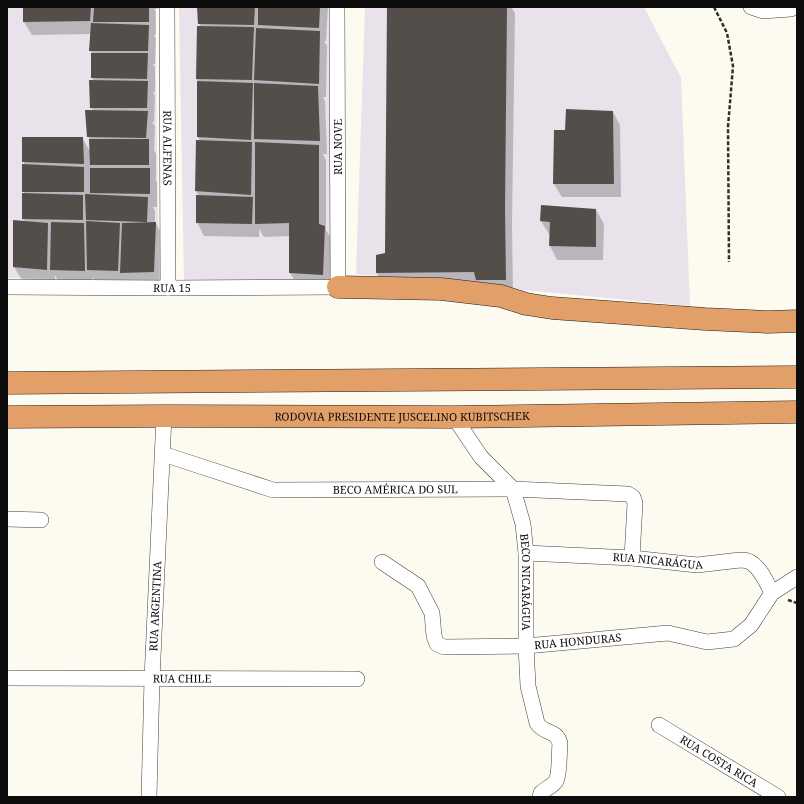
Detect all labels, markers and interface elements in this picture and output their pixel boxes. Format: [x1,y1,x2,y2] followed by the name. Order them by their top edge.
[160,110,176,186] street label: RUA ALFENAS
[330,119,345,175] street label: RUA NOVE
[153,280,191,295] street label: RUA 15
[274,408,530,424] street label: RODOVIA PRESIDENTE JUSCELINO KUBITSCHEK
[333,481,458,497] street label: BECO AMÉRICA DO SUL
[517,533,534,631] street label: BECO NICARÁGUA
[612,549,704,572] street label: RUA NICARÁGUA
[145,560,164,652] street label: RUA ARGENTINA
[534,629,622,652] street label: RUA HONDURAS
[153,670,212,686] street label: RUA CHILE
[677,731,761,790] street label: RUA COSTA RICA

